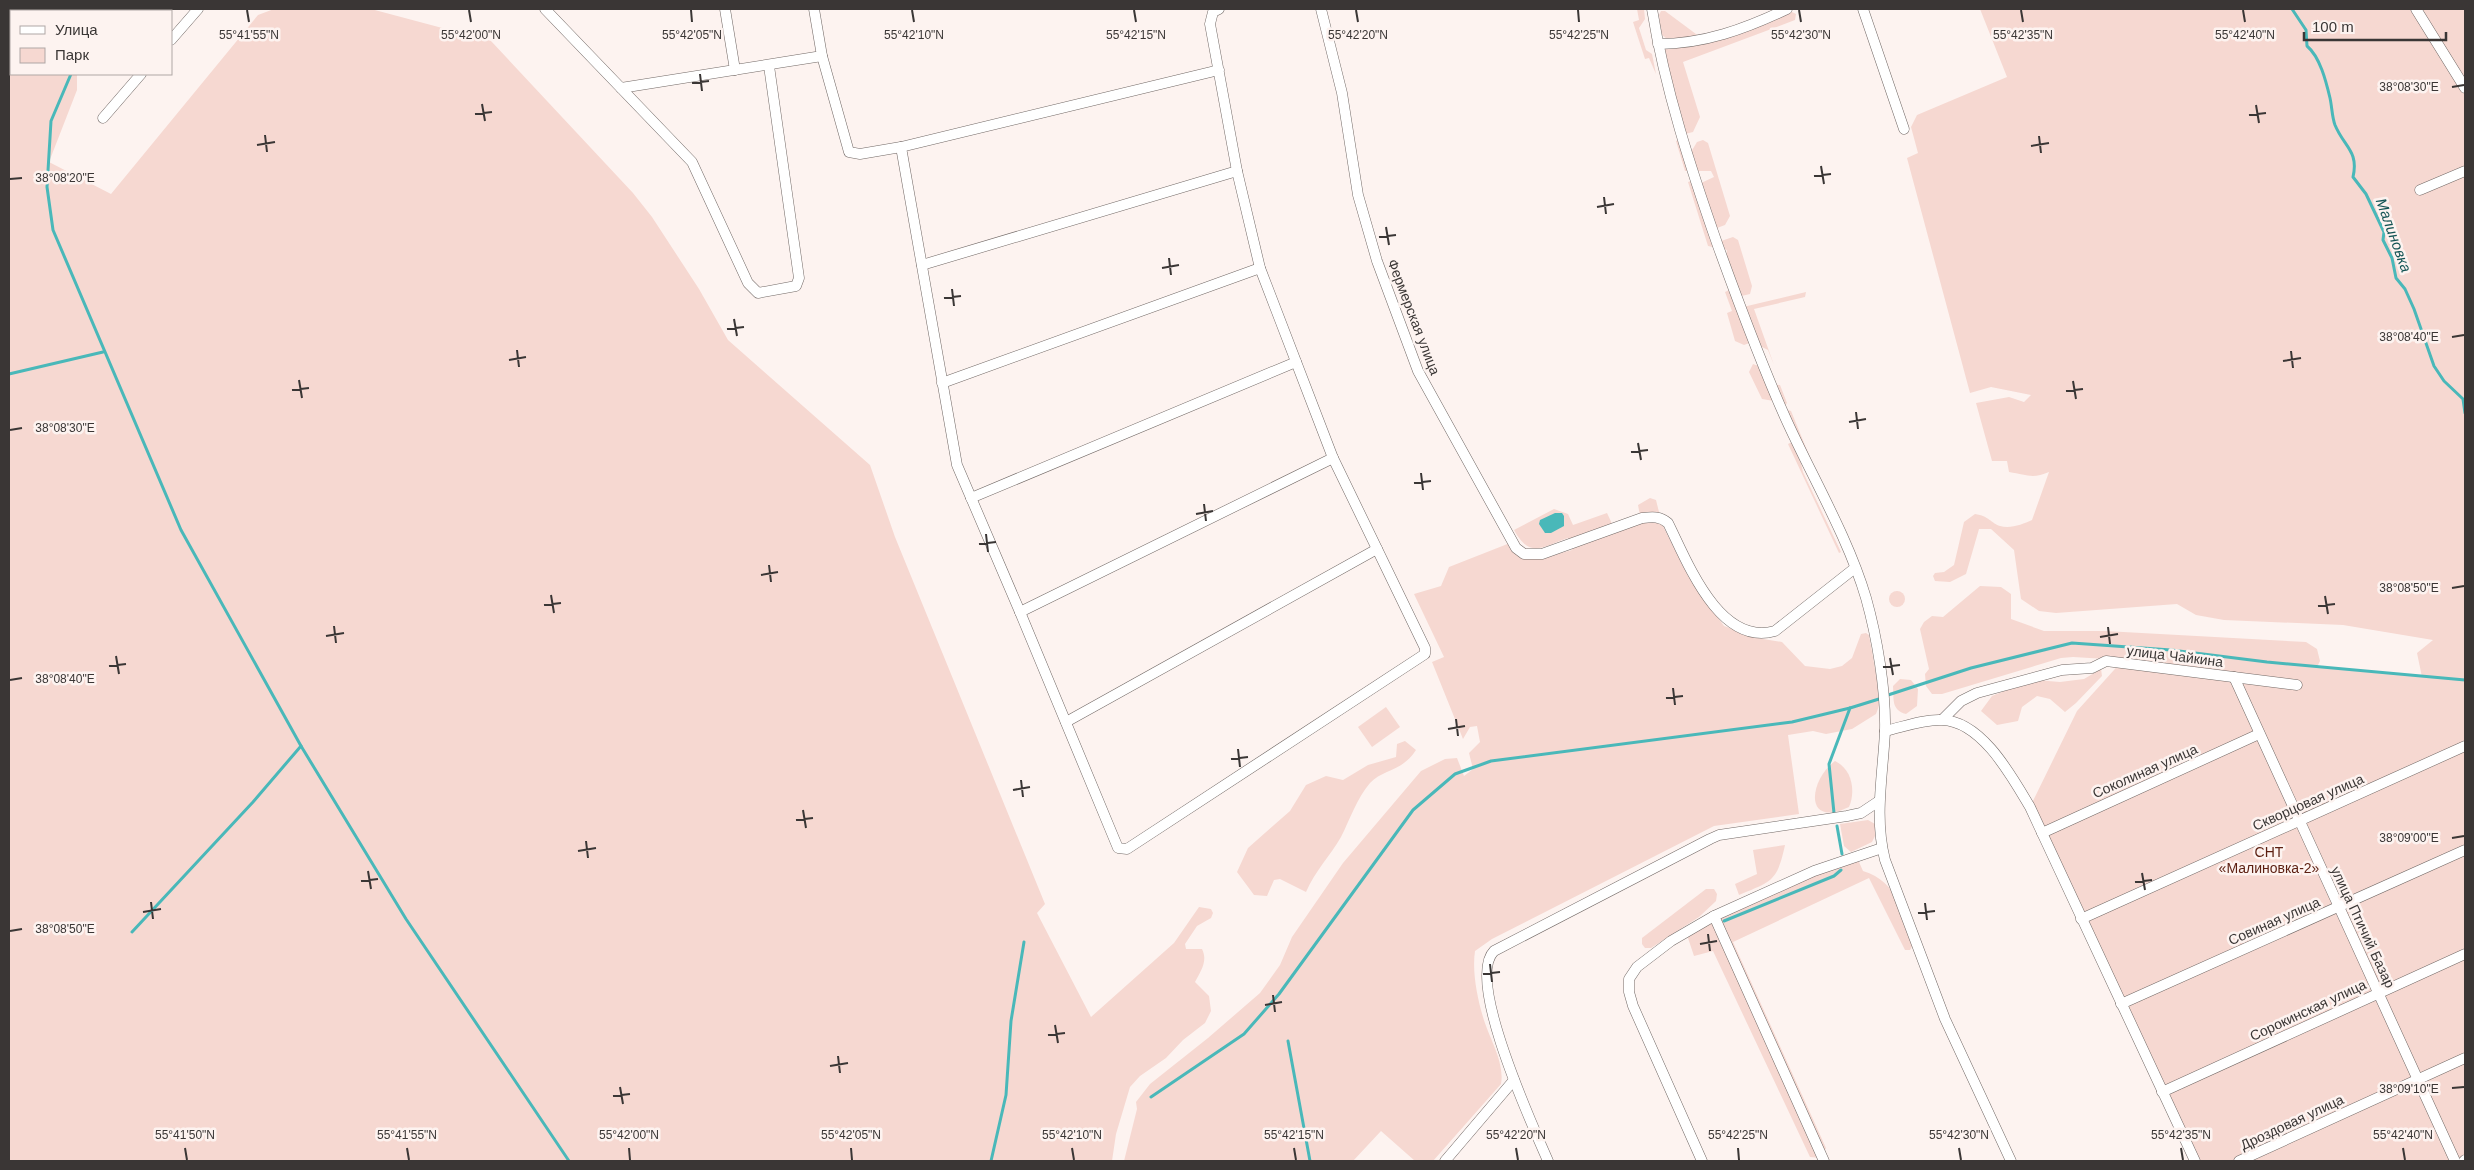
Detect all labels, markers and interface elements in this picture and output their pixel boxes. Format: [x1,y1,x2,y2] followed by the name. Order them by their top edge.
[10,10,172,75] legend
[2304,10,2446,42] scale bar
[2312,18,2354,35] text: 100 m
[55,21,98,38] text: Улица
[219,28,279,42] text: 55°41'55"N
[441,28,501,42] text: 55°42'00"N
[662,28,722,42] text: 55°42'05"N
[884,28,944,42] text: 55°42'10"N
[1106,28,1166,42] text: 55°42'15"N
[1328,28,1388,42] text: 55°42'20"N
[1549,28,1609,42] text: 55°42'25"N
[1771,28,1831,42] text: 55°42'30"N
[1993,28,2053,42] text: 55°42'35"N
[2215,28,2275,42] text: 55°42'40"N
[55,46,89,63] text: Парк
[2379,80,2439,94] text: 38°08'30"E
[35,171,95,185] text: 38°08'20"E
[2373,196,2415,274] water label: Малиновка
[1385,257,1444,377] street label: Фермерская улица
[2379,330,2439,344] text: 38°08'40"E
[35,421,95,435] text: 38°08'30"E
[2379,581,2439,595] text: 38°08'50"E
[2126,642,2224,670] street label: улица Чайкина
[35,672,95,686] text: 38°08'40"E
[2090,741,2200,801] street label: Соколиная улица
[2250,770,2366,834] street label: Скворцовая улица
[2379,831,2439,845] text: 38°09'00"E
[2219,844,2320,876] park label: СНТ «Малиновка-2»
[2328,864,2398,991] street label: улица Птичий Базар
[2226,894,2322,948] street label: Совиная улица
[35,922,95,936] text: 38°08'50"E
[2247,976,2369,1044] street label: Сорокинская улица
[2379,1082,2439,1096] text: 38°09'10"E
[2238,1091,2346,1153] street label: Дроздовая улица
[155,1128,215,1142] text: 55°41'50"N
[377,1128,437,1142] text: 55°41'55"N
[599,1128,659,1142] text: 55°42'00"N
[821,1128,881,1142] text: 55°42'05"N
[1042,1128,1102,1142] text: 55°42'10"N
[1264,1128,1324,1142] text: 55°42'15"N
[1486,1128,1546,1142] text: 55°42'20"N
[1708,1128,1768,1142] text: 55°42'25"N
[1929,1128,1989,1142] text: 55°42'30"N
[2151,1128,2211,1142] text: 55°42'35"N
[2373,1128,2433,1142] text: 55°42'40"N

